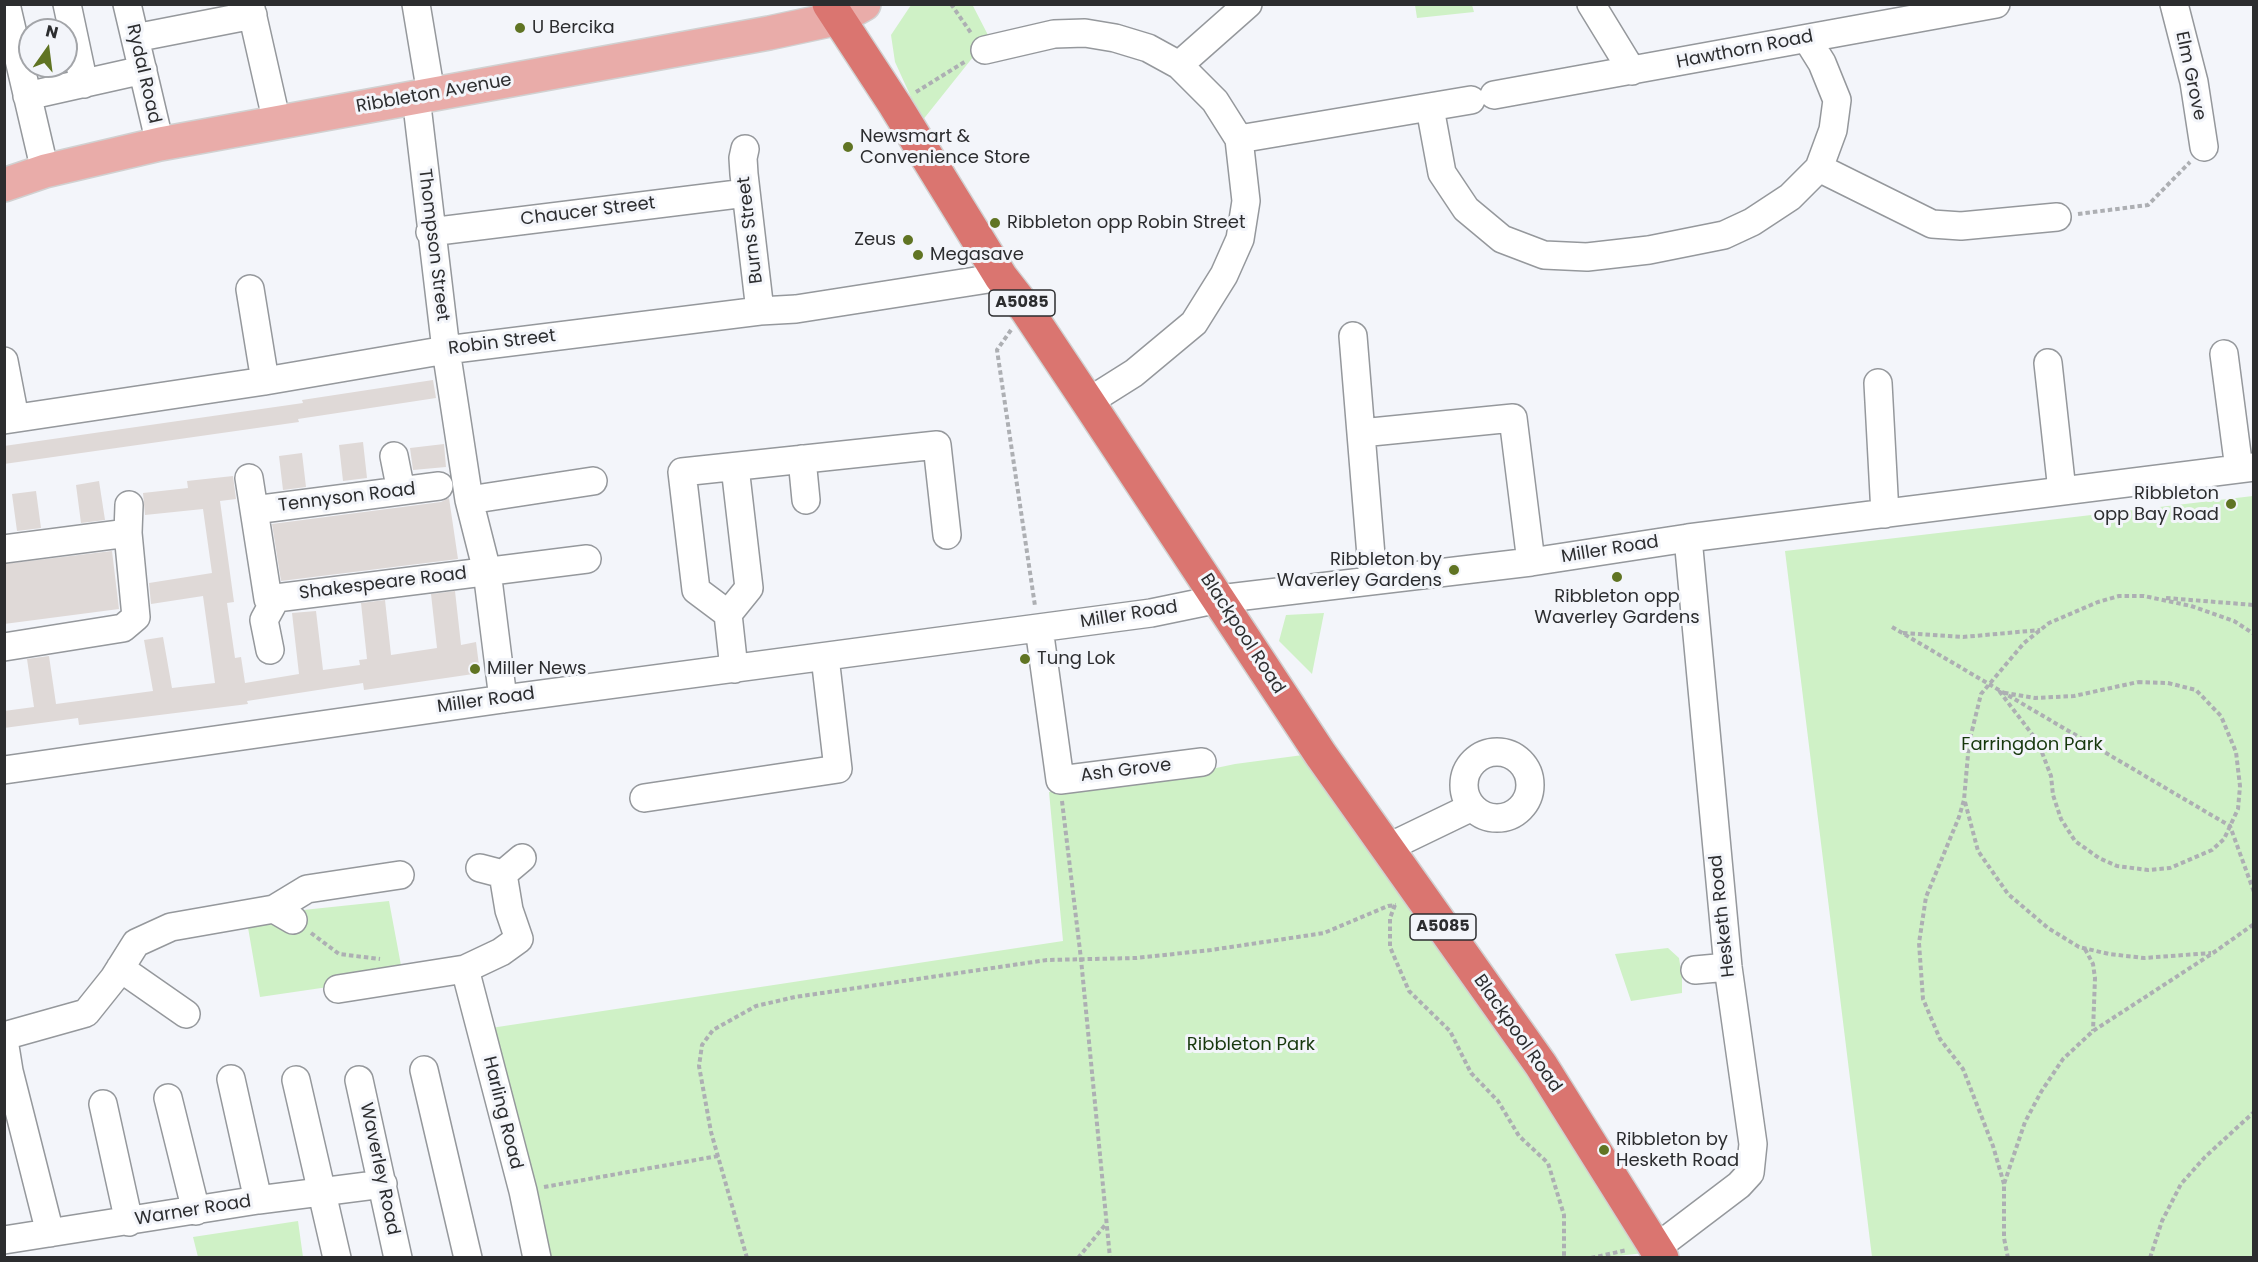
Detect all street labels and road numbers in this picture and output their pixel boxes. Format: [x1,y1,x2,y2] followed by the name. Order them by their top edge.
[121,22,165,126] street label: Rydal Road
[1675,26,1815,74] street label: Hawthorn Road
[2170,29,2210,123] street label: Elm Grove
[355,70,513,118] street label: Ribbleton Avenue
[413,168,453,322] street label: Thompson Street
[734,175,768,285] street label: Burns Street
[519,193,657,231] street label: Chaucer Street
[989,290,1055,316] road number: A5085
[447,326,557,360] street label: Robin Street
[277,479,417,517] street label: Tennyson Road
[1560,532,1660,568] street label: Miller Road
[298,563,468,605] street label: Shakespeare Road
[1195,570,1289,698] street label: Blackpool Road
[1079,597,1179,633] street label: Miller Road
[436,683,536,719] street label: Miller Road
[1079,755,1173,787] street label: Ash Grove
[1706,854,1740,978] street label: Hesketh Road
[1410,914,1476,940] road number: A5085
[1468,971,1566,1097] street label: Blackpool Road
[478,1054,526,1172] street label: Harling Road
[354,1101,404,1237] street label: Waverley Road
[133,1191,253,1231] street label: Warner Road

